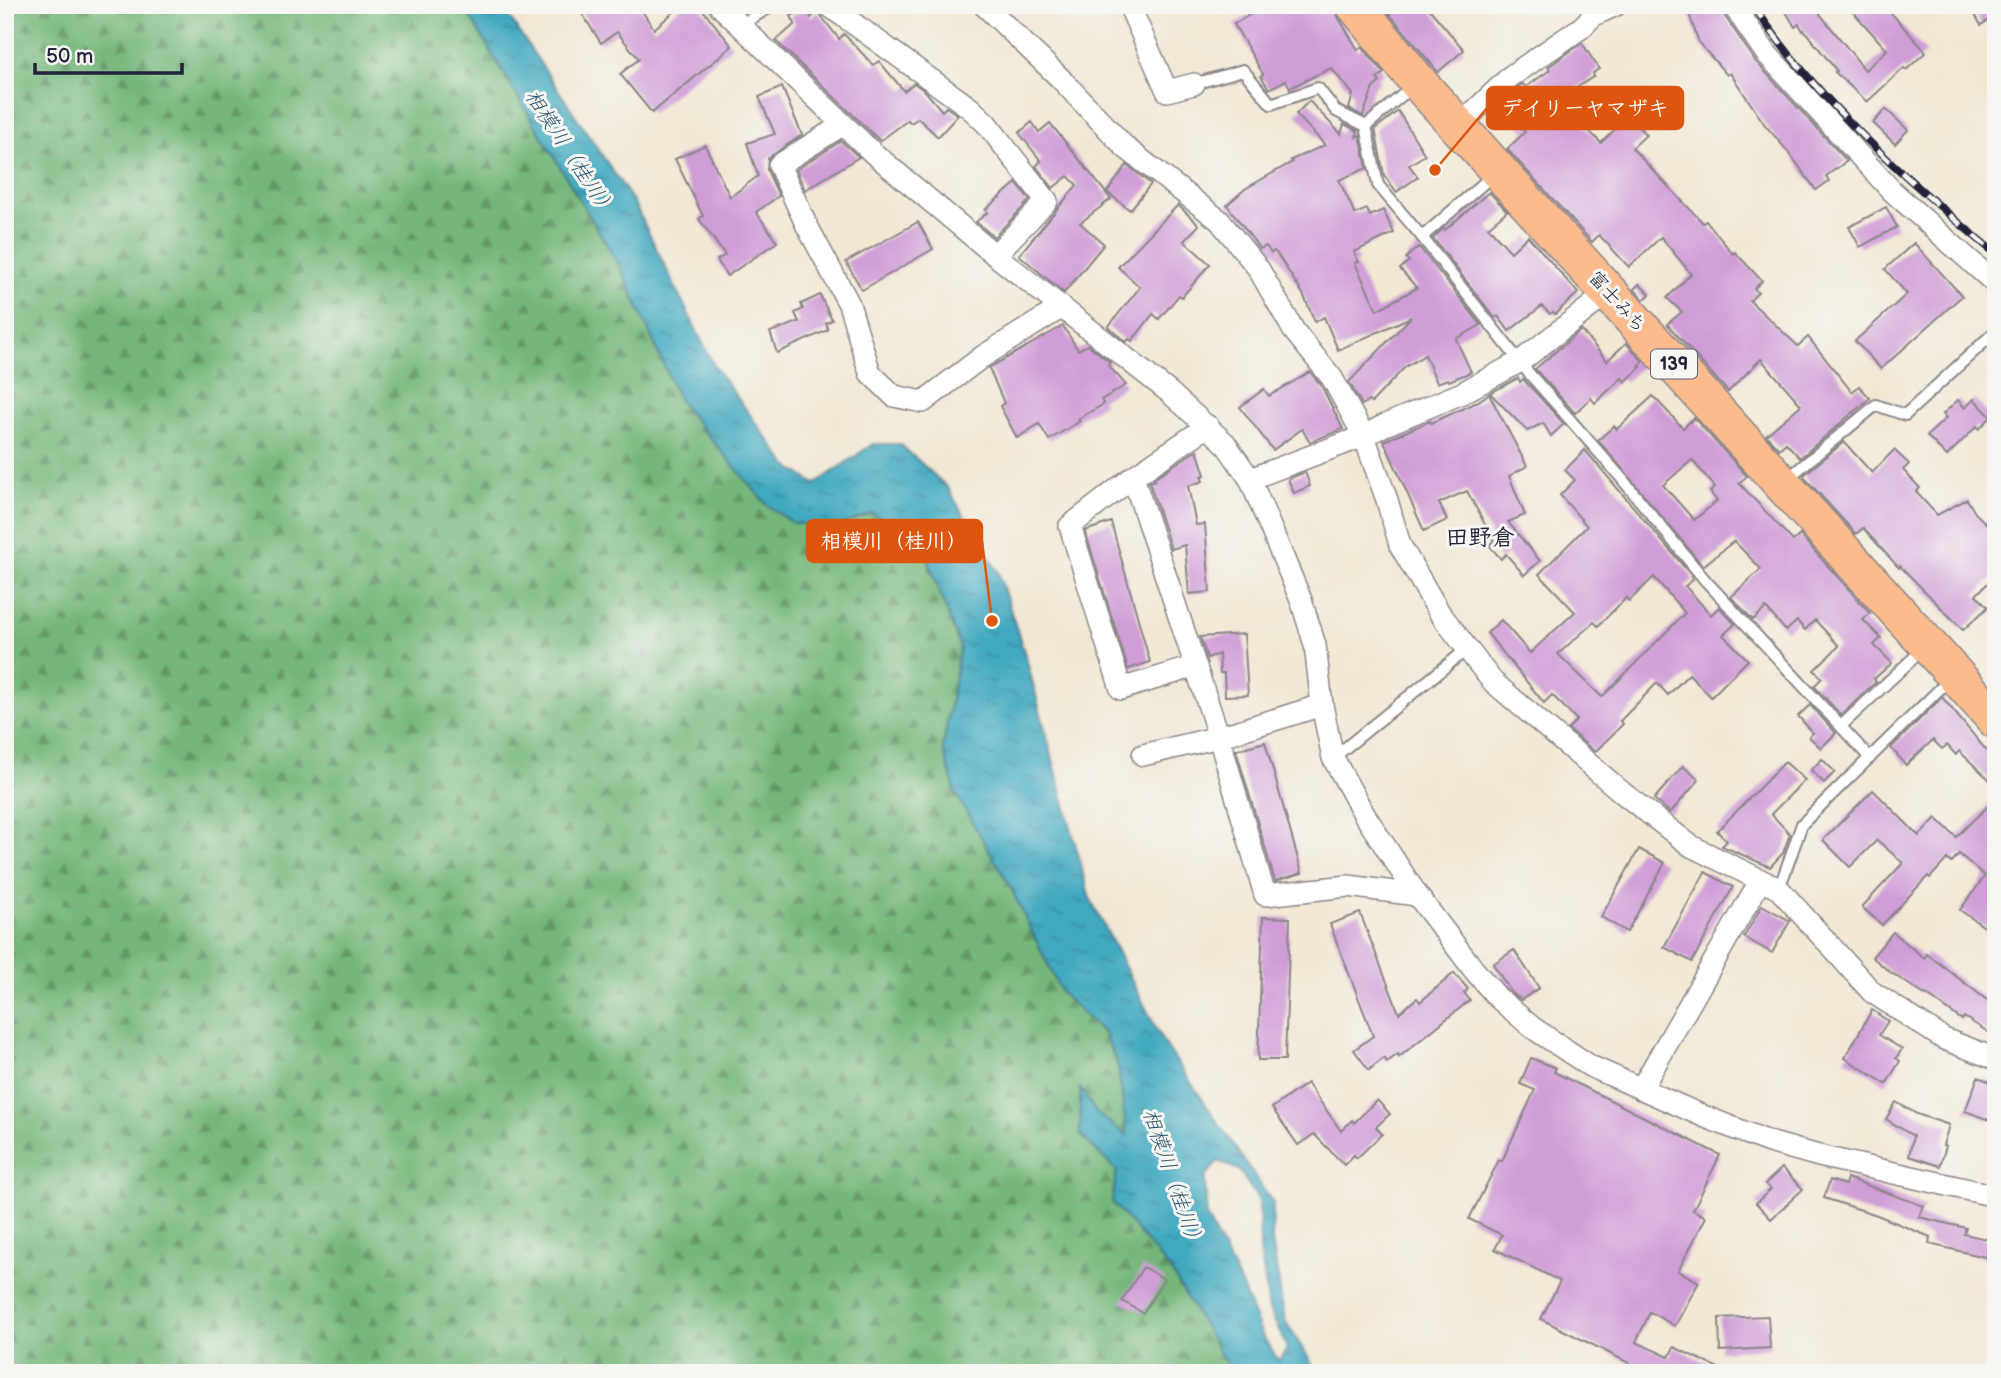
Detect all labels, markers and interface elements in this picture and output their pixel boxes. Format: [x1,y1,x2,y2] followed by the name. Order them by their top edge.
[35,32,182,76] scale bar
[46,44,93,69] text: 50 m
[519,85,621,221] water label: 相模川（桂川）
[1487,87,1683,129] callout: デイリーヤマザキ
[1501,96,1669,121] text: デイリーヤマザキ
[1583,266,1651,338] street label: 富士みち
[1651,350,1697,378] road number: 139
[807,520,982,562] callout: 相模川（桂川）
[1446,524,1515,552] district label: 田野倉
[821,529,968,554] text: 相模川（桂川）
[1137,1105,1209,1253] water label: 相模川（桂川）

